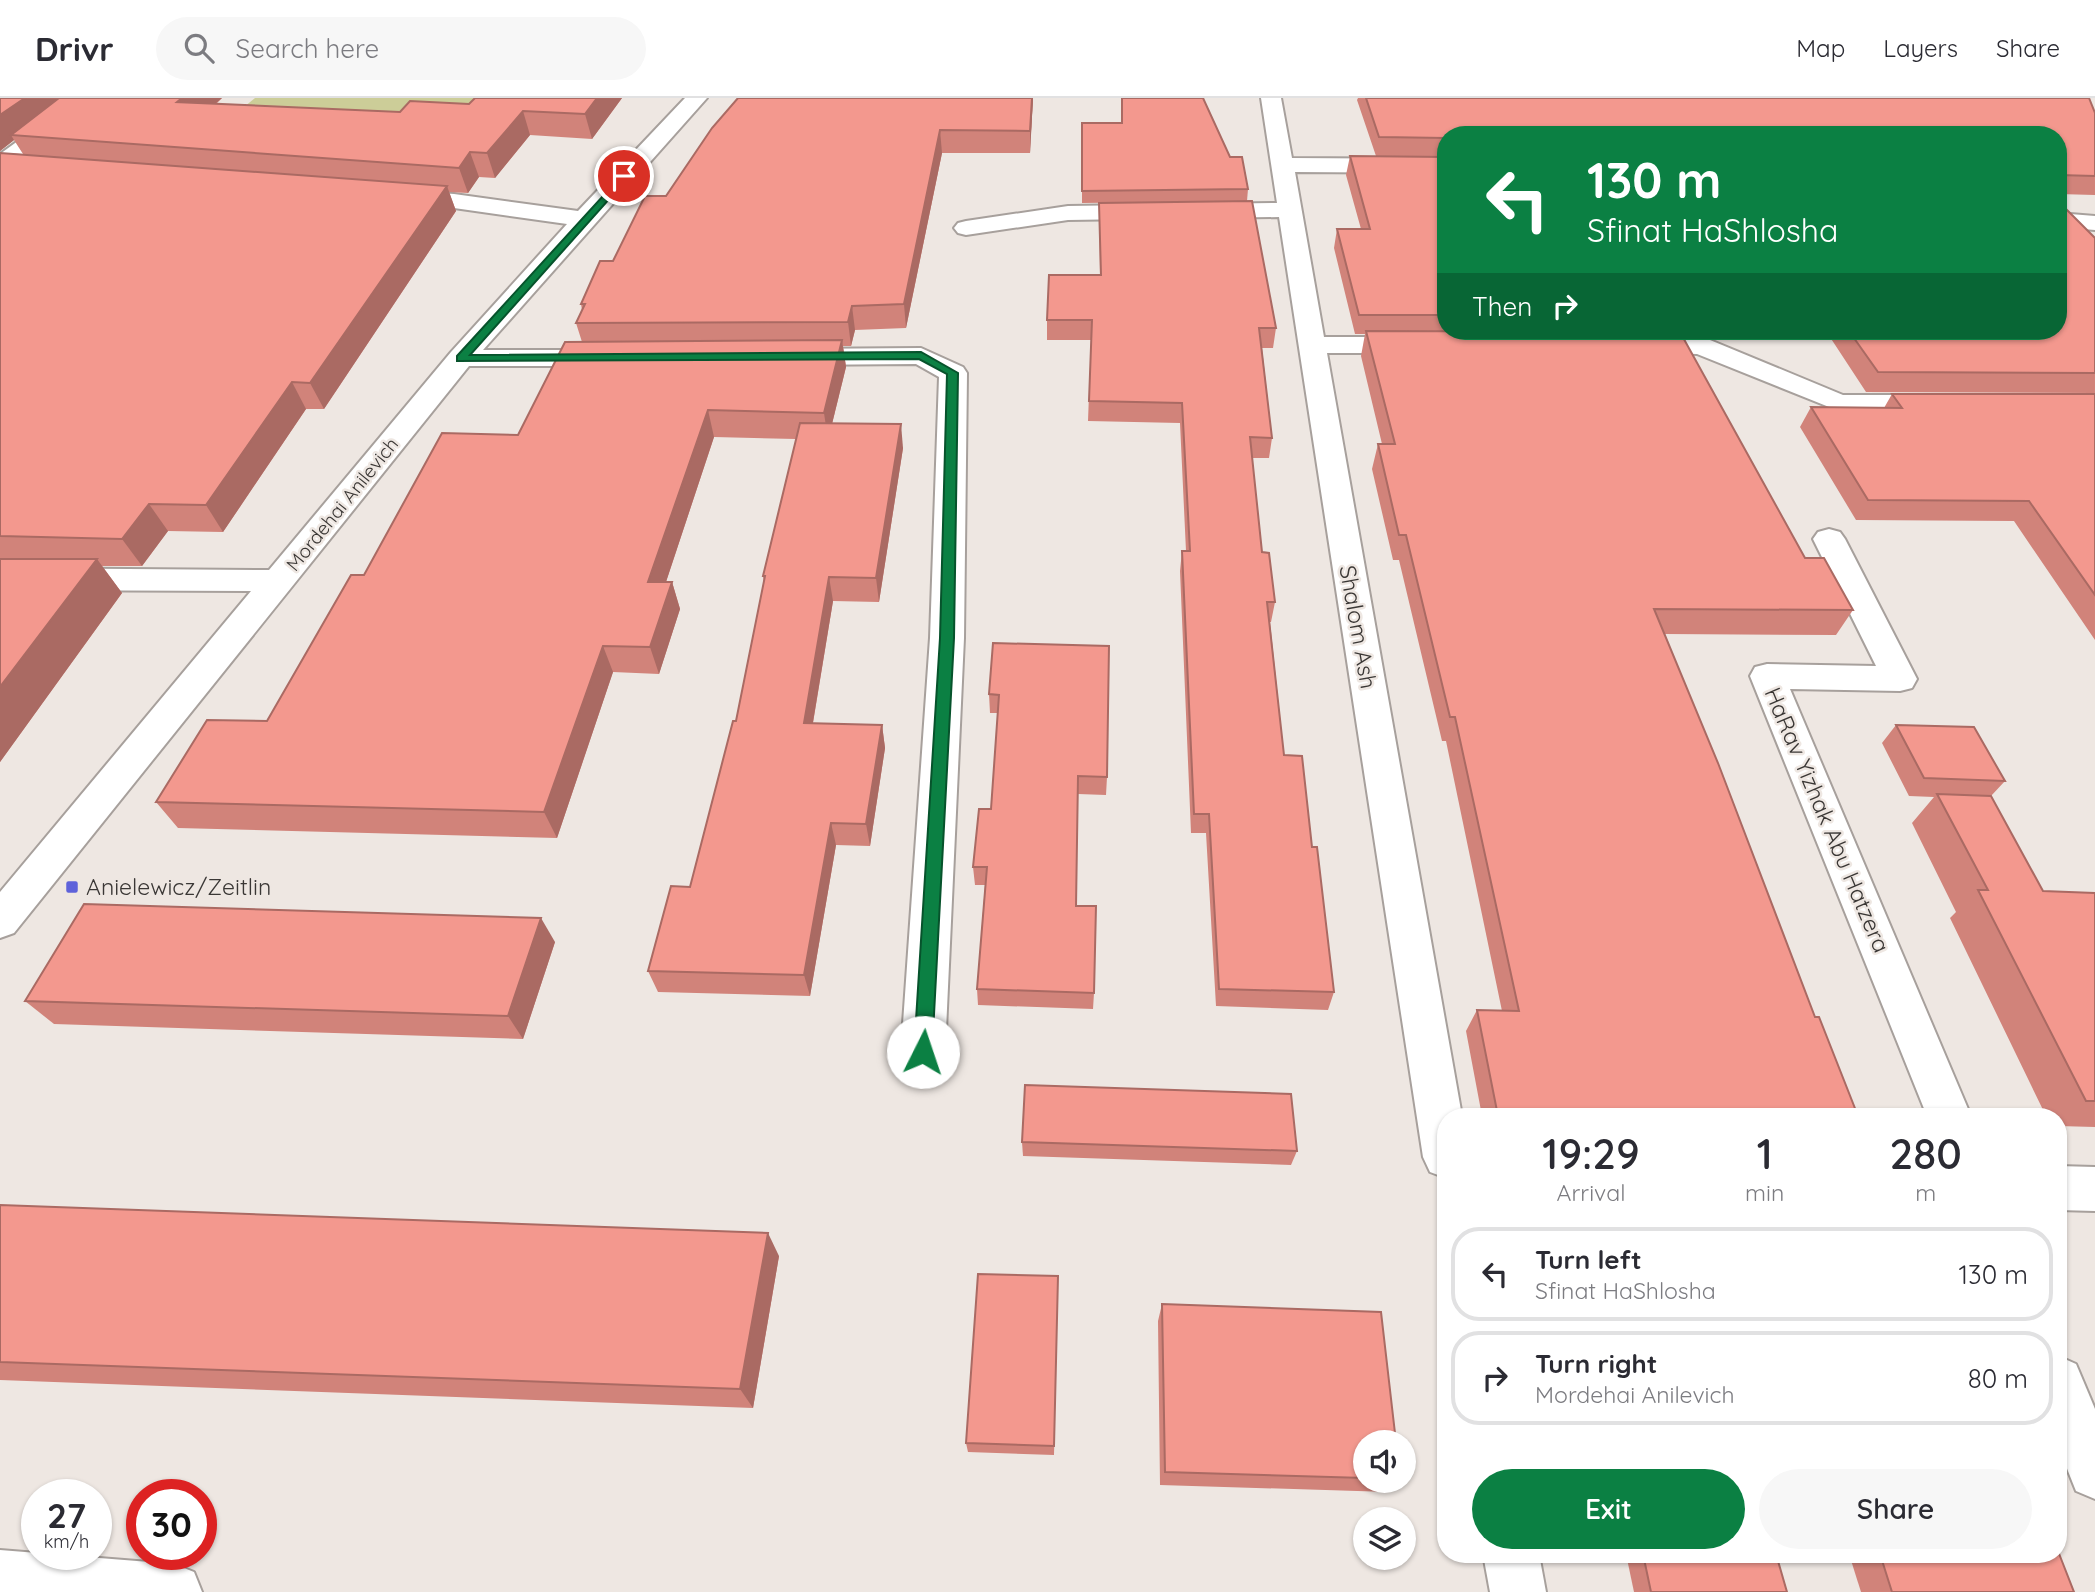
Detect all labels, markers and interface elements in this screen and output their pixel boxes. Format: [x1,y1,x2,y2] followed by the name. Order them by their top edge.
[156,17,646,80] search box
[35,28,114,69] text: Drivr
[180,29,218,67] icon: search
[236,32,379,65] text: Search here
[1796,33,1845,63] text: Map
[1883,33,1958,63] text: Layers
[1996,33,2060,63] text: Share
[594,146,654,206] pin
[1587,149,1721,210] text: 130 m
[1472,154,1563,245] icon: left
[605,157,643,195] icon: arrive
[1587,210,1838,250] text: Sfinat HaShlosha
[1546,287,1584,325] icon: right
[1472,290,1532,323] text: Then
[281,432,403,576] street label: Mordehai Anilevich
[1333,563,1384,691] street label: Shalom Ash
[1758,683,1897,957] street label: HaRav Yizhak Abu Hatzera
[86,872,271,901] place label: Anielewicz/Zeitlin
[64,879,80,895] marker: Anielewicz/Zeitlin
[886,1015,960,1089] position arrow
[1542,1127,1640,1180] text: 19:29
[1757,1127,1773,1180] text: 1
[1890,1127,1962,1180] text: 280
[1557,1178,1625,1207] text: Arrival
[1745,1178,1784,1207] text: min
[1915,1178,1936,1207] text: m
[1535,1243,1642,1276] text: Turn left
[1476,1255,1514,1293] icon: left
[1958,1258,2028,1291] text: 130 m
[1535,1276,1716,1305] text: Sfinat HaShlosha
[1535,1347,1657,1380] text: Turn right
[1476,1359,1514,1397] icon: right
[1968,1362,2028,1395] text: 80 m
[1535,1380,1735,1409] text: Mordehai Anilevich
[1353,1430,1416,1570] map controls
[1353,1430,1416,1493] button: sound
[1472,1469,1745,1549] button: Exit
[1759,1469,2032,1549] button: Share
[126,1479,217,1570] speed limit sign: 30
[47,1493,86,1537] text: 27
[1353,1507,1416,1570] button: layers
[44,1530,89,1553] text: km/h

